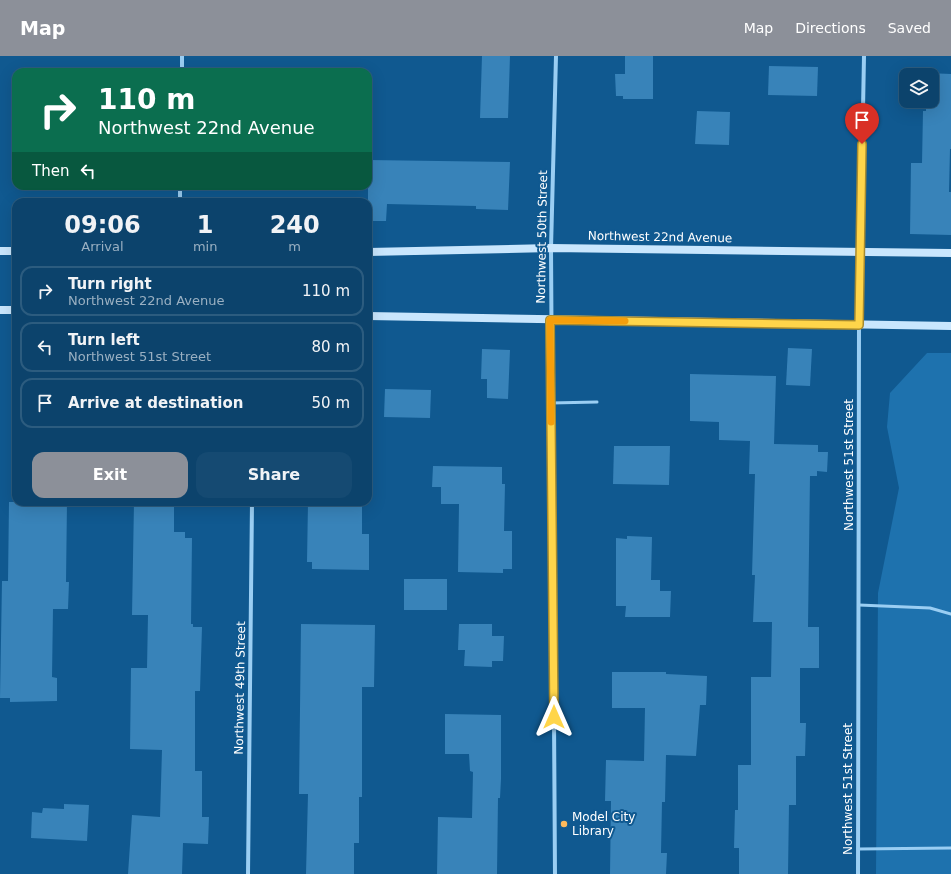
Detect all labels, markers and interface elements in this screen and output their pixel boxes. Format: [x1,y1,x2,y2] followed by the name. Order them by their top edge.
[20,17,65,39] text: Map
[744,20,773,36] text: Map
[795,20,866,36] text: Directions
[888,20,931,36] text: Saved
[899,68,939,108] map controls
[899,68,939,108] button: layers
[98,83,195,116] text: 110 m
[32,84,84,136] icon: right
[845,103,879,144] pin
[851,109,873,131] icon: arrive
[98,117,315,138] text: Northwest 22nd Avenue
[77,160,99,182] icon: left
[32,162,69,180] text: Then
[534,170,550,304] street label: Northwest 50th Street
[64,211,141,239] text: 09:06
[197,211,213,239] text: 1
[270,211,320,239] text: 240
[588,229,732,245] street label: Northwest 22nd Avenue
[81,239,124,254] text: Arrival
[193,239,217,254] text: min
[288,239,301,254] text: m
[68,275,152,293] text: Turn right
[34,280,56,302] icon: right
[302,282,350,300] text: 110 m
[68,293,224,308] text: Northwest 22nd Avenue
[68,331,140,349] text: Turn left
[34,336,56,358] icon: left
[312,338,350,356] text: 80 m
[68,349,211,364] text: Northwest 51st Street
[34,392,56,414] icon: arrive
[68,394,243,412] text: Arrive at destination
[312,394,350,412] text: 50 m
[842,399,856,531] street label: Northwest 51st Street
[32,452,188,498] button: Exit
[196,452,352,498] button: Share
[232,621,248,755] street label: Northwest 49th Street
[533,696,575,738] position arrow
[841,723,855,855] street label: Northwest 51st Street
[572,810,635,838] place label: Model City Library
[559,819,569,829] marker: Model City Library

